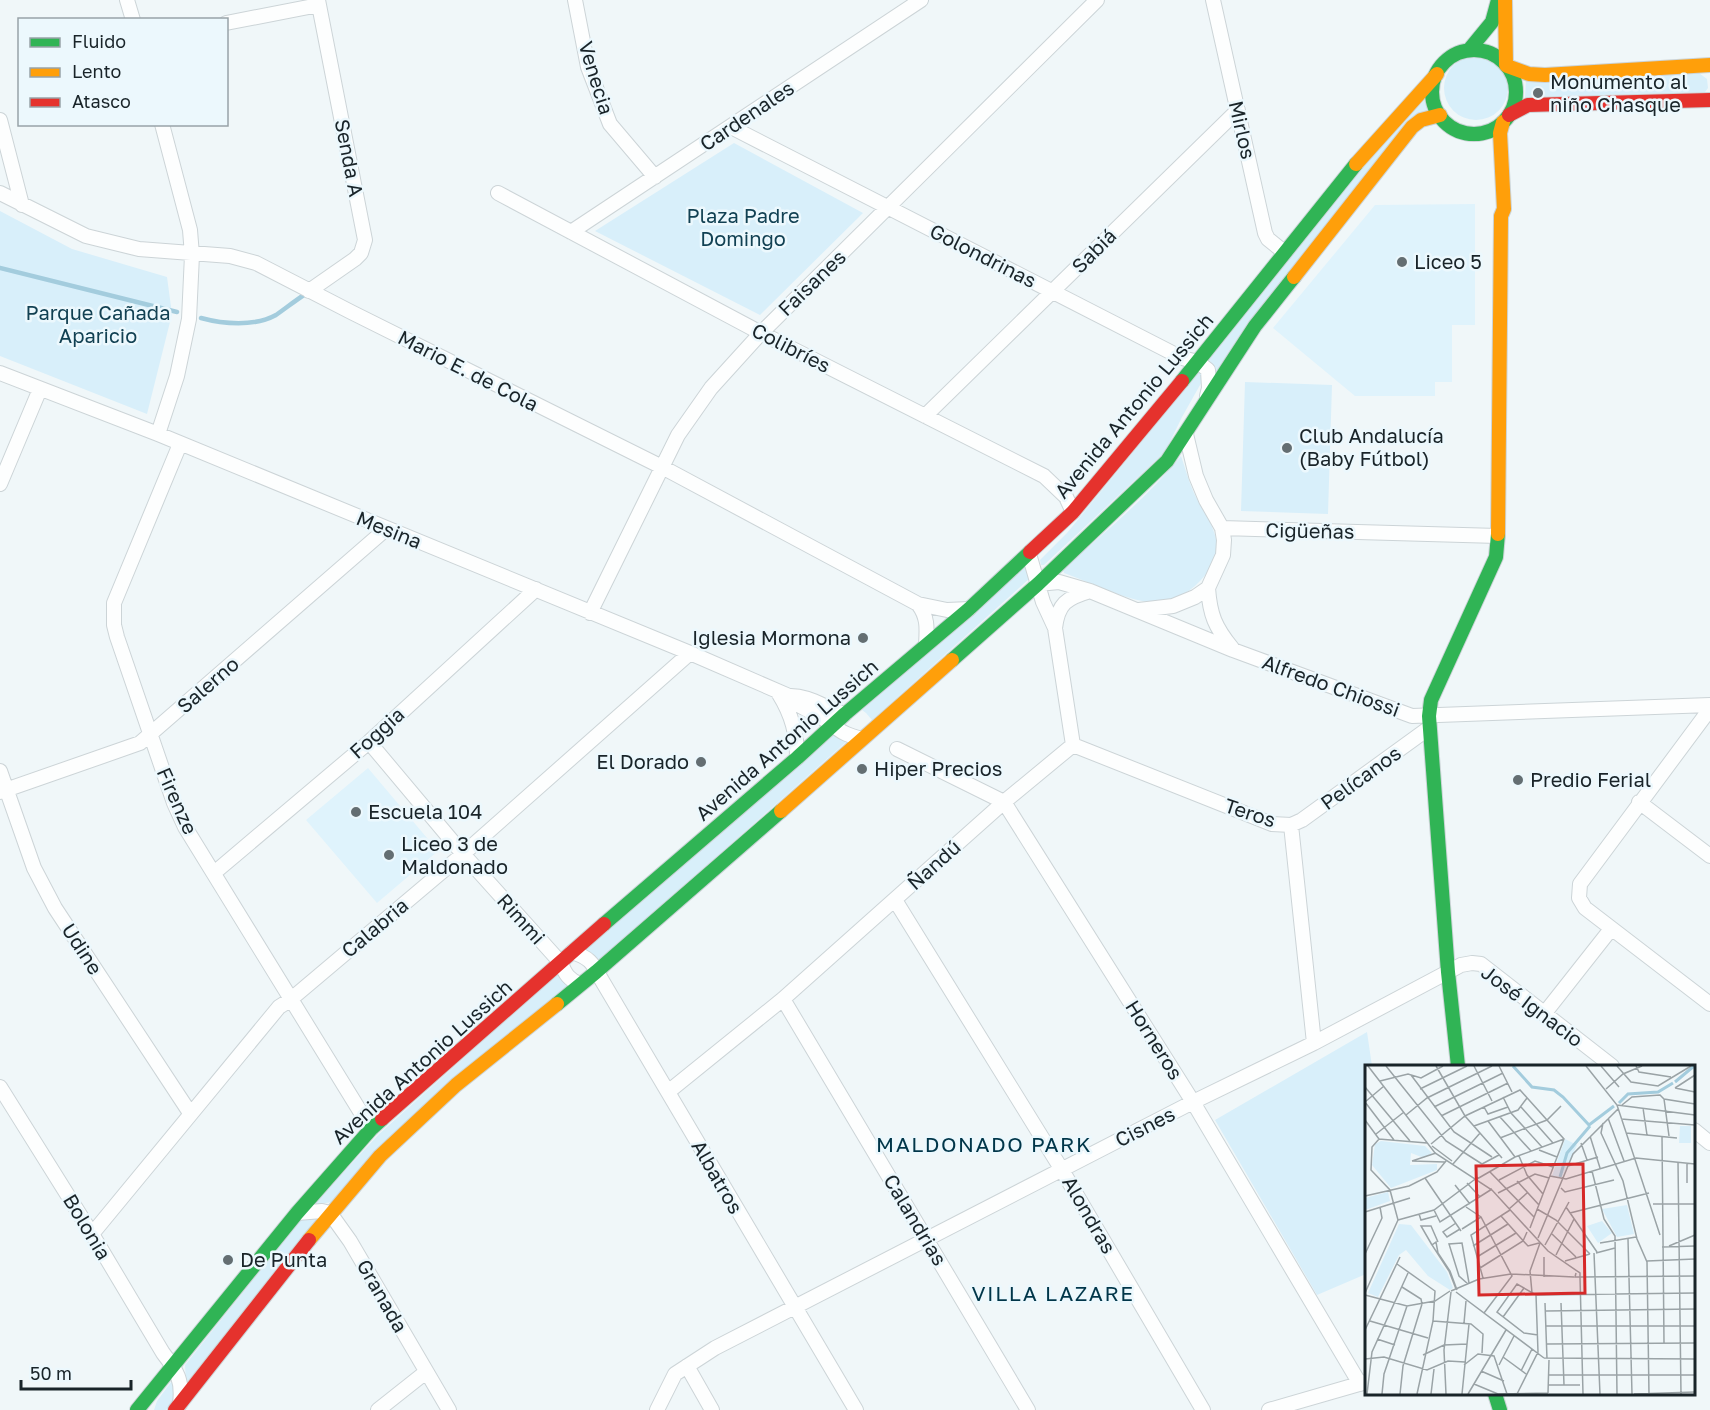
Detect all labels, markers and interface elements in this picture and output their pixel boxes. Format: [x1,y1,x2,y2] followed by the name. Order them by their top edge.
[18,18,228,126] legend
[72,30,126,52] text: Fluido
[574,38,619,117] street label: Venecia
[72,60,121,82] text: Lento
[1550,69,1688,116] place label: Monumento al niño Chasque
[695,75,798,155] street label: Cardenales
[1531,86,1545,100] marker: Monumento al niño Chasque
[72,90,131,112] text: Atasco
[1225,98,1261,161] street label: Mirlos
[331,117,369,199] street label: Senda A
[687,203,800,250] park label: Plaza Padre Domingo
[926,218,1041,292] street label: Golondrinas
[1066,223,1121,278] street label: Sabiá
[773,244,850,320] street label: Faisanes
[1414,249,1482,273] place label: Liceo 5
[1395,255,1409,269] marker: Liceo 5
[26,300,170,347] park label: Parque Cañada Aparicio
[1049,308,1218,503] street label: Avenida Antonio Lussich
[748,317,835,377] street label: Colibríes
[394,324,543,416] street label: Mario E. de Cola
[1299,423,1444,470] place label: Club Andalucía (Baby Fútbol)
[1280,441,1294,455] marker: Club Andalucía (Baby Fútbol)
[353,505,426,553] street label: Mesina
[1265,517,1355,543] street label: Cigüeñas
[692,625,851,649] place label: Iglesia Mormona
[856,631,870,645] marker: Iglesia Mormona
[1259,649,1403,721] street label: Alfredo Chiossi
[172,651,243,718] street label: Salerno
[690,653,882,825] street label: Avenida Antonio Lussich
[344,702,409,763] street label: Foggia
[1316,740,1405,814] street label: Pelícanos
[596,749,689,773] place label: El Dorado
[694,755,708,769] marker: El Dorado
[874,756,1002,780] place label: Hiper Precios
[855,762,869,776] marker: Hiper Precios
[153,763,203,838] street label: Firenze
[1530,767,1651,791] place label: Predio Ferial
[1511,773,1525,787] marker: Predio Ferial
[1222,793,1279,832] street label: Teros
[368,799,482,823] place label: Escuela 104
[349,805,363,819] marker: Escuela 104
[401,831,508,878] place label: Liceo 3 de Maldonado
[902,834,965,894] street label: Ñandú
[382,848,396,862] marker: Liceo 3 de Maldonado
[493,888,551,949] street label: Rimmi
[336,893,412,962] street label: Calabria
[57,918,108,979] street label: Udine
[1477,959,1588,1051] street label: José Ignacio
[326,974,516,1148] street label: Avenida Antonio Lussich
[1121,995,1189,1084] street label: Horneros
[1365,1065,1695,1395] inset map
[1111,1101,1179,1151] street label: Cisnes
[876,1131,1092,1157] district label: MALDONADO PARK
[687,1135,749,1218] street label: Albatros
[879,1169,952,1269] street label: Calandrias
[1058,1172,1122,1257] street label: Alondras
[59,1189,117,1264] street label: Bolonia
[240,1247,327,1271] place label: De Punta
[221,1253,235,1267] marker: De Punta
[352,1255,413,1336] street label: Granada
[972,1280,1134,1306] district label: VILLA LAZARE
[21,1353,130,1391] scale bar
[30,1362,72,1384] text: 50 m

